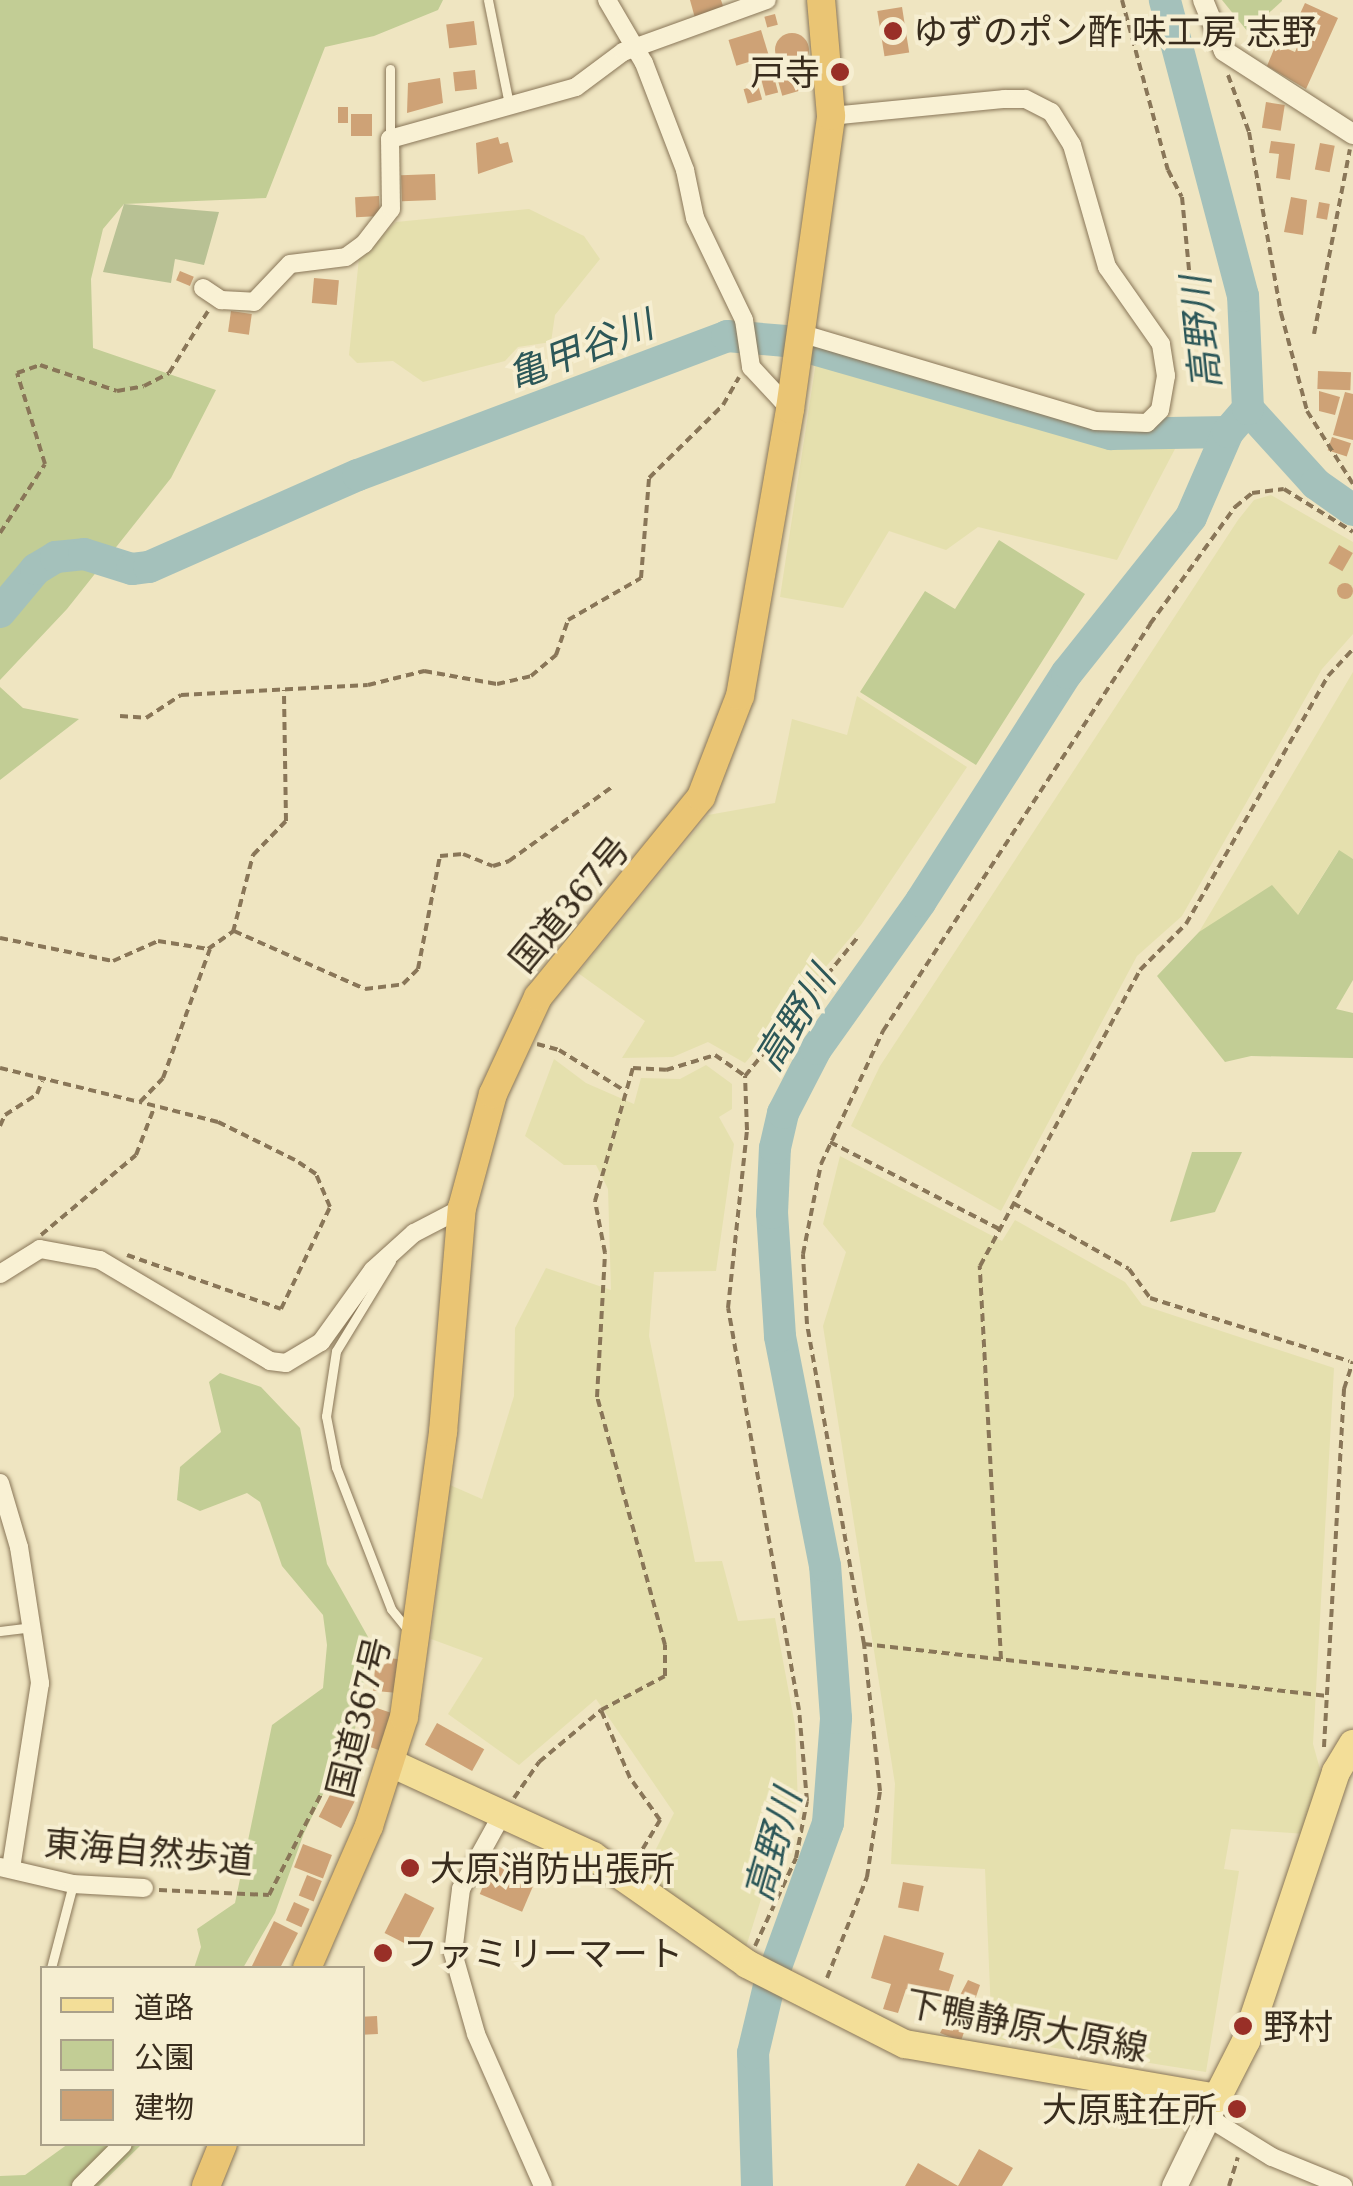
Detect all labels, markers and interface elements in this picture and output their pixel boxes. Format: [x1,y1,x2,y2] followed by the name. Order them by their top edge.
[913,10,1316,52] place label: ゆずのポン酢 味工房 志野
[882,20,904,42] marker: ゆずのポン酢 味工房 志野
[750,51,820,93] place label: 戸寺
[829,61,851,83] marker: 戸寺
[1171,274,1229,392] water label: 高野川
[501,300,659,398] water label: 亀甲谷川
[500,828,638,980] street label: 国道367号
[744,958,844,1078] water label: 高野川
[318,1633,398,1801] street label: 国道367号
[734,1784,810,1906] water label: 高野川
[43,1821,255,1881] street label: 東海自然歩道
[430,1847,675,1889] place label: 大原消防出張所
[399,1857,421,1879] marker: 大原消防出張所
[403,1932,683,1974] place label: ファミリーマート
[372,1942,394,1964] marker: ファミリーマート
[40,1966,365,2146] legend
[903,1981,1151,2069] street label: 下鴨静原大原線
[134,1986,194,2027] text: 道路
[1263,2005,1333,2047] place label: 野村
[1232,2015,1254,2037] marker: 野村
[134,2036,194,2077] text: 公園
[134,2086,194,2127] text: 建物
[1042,2088,1217,2130] place label: 大原駐在所
[1226,2098,1248,2120] marker: 大原駐在所

